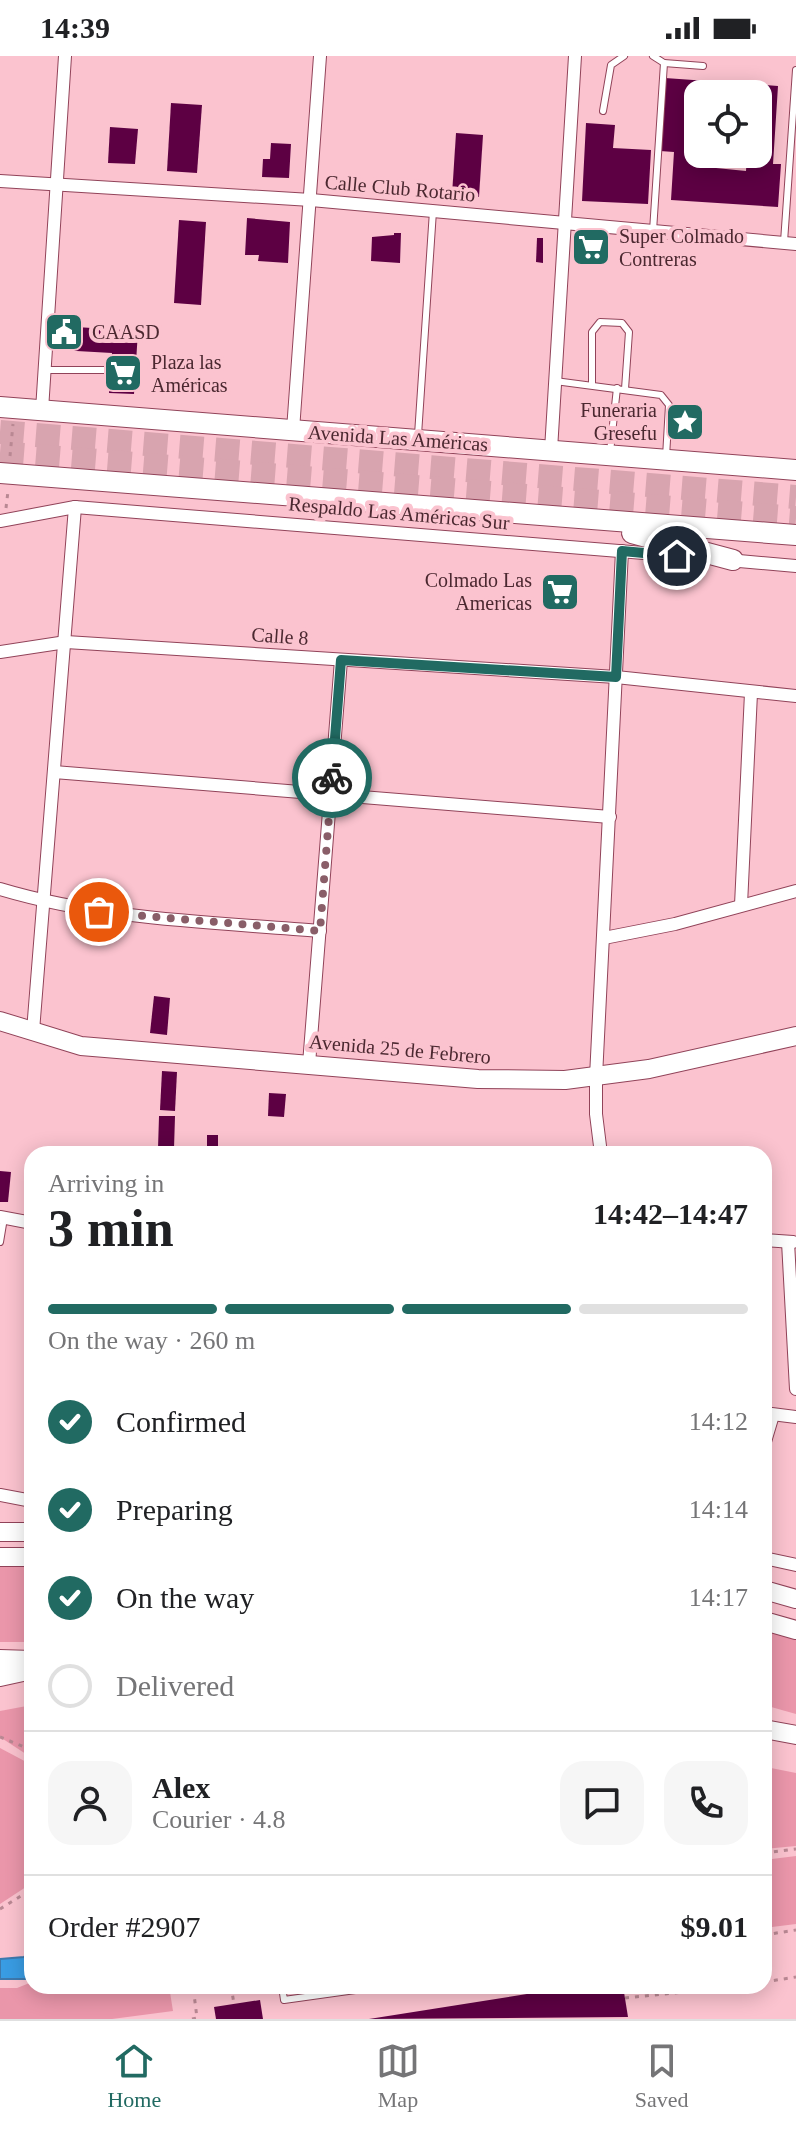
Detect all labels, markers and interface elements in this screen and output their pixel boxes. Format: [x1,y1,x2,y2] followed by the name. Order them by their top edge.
[40,11,110,44] text: 14:39
[684,80,772,168] map controls
[684,80,772,168] button: locate
[324,170,476,206] street label: Calle Club Rotario
[619,225,744,270] place label: Super Colmado Contreras
[570,226,612,268] supermarket icon: Super Colmado Contreras
[43,311,85,353] public building icon: CAASD
[92,321,160,343] place label: CAASD
[151,351,228,396] place label: Plaza las Américas
[102,352,144,394] supermarket icon: Plaza las Américas
[580,399,657,444] place label: Funeraria Gresefu
[664,401,706,443] place icon: Funeraria Gresefu
[307,421,489,455] street label: Avenida Las Américas
[288,492,511,535] street label: Respaldo Las Américas Sur
[643,522,711,590] pin
[655,534,699,578] icon: home
[425,569,532,614] place label: Colmado Las Americas
[539,571,581,613] supermarket icon: Colmado Las Americas
[251,623,309,649] street label: Calle 8
[292,738,372,818] courier
[310,756,354,800] icon: bike
[65,878,133,946] pin
[77,890,121,934] icon: bag
[308,1030,492,1068] street label: Avenida 25 de Febrero
[48,1169,164,1198] text: Arriving in
[593,1197,748,1230] text: 14:42–14:47
[48,1200,174,1257] text: 3 min
[48,1326,255,1355] text: On the way · 260 m
[48,1400,92,1444] icon: check
[116,1405,246,1438] text: Confirmed
[689,1407,748,1436] text: 14:12
[48,1488,92,1532] icon: check
[116,1493,233,1526] text: Preparing
[689,1495,748,1524] text: 14:14
[48,1576,92,1620] icon: check
[116,1581,254,1614] text: On the way
[689,1583,748,1612] text: 14:17
[116,1669,234,1702] text: Delivered
[48,1761,132,1845] button: person
[560,1761,644,1845] button: chat
[664,1761,748,1845] button: phone
[152,1771,210,1804] text: Alex
[152,1805,286,1834] text: Courier · 4.8
[48,1910,200,1943] text: Order #2907
[681,1910,748,1943] text: $9.01
[107,2039,161,2113] tab: Home
[376,2039,420,2113] tab: Map
[635,2039,689,2113] tab: Saved

